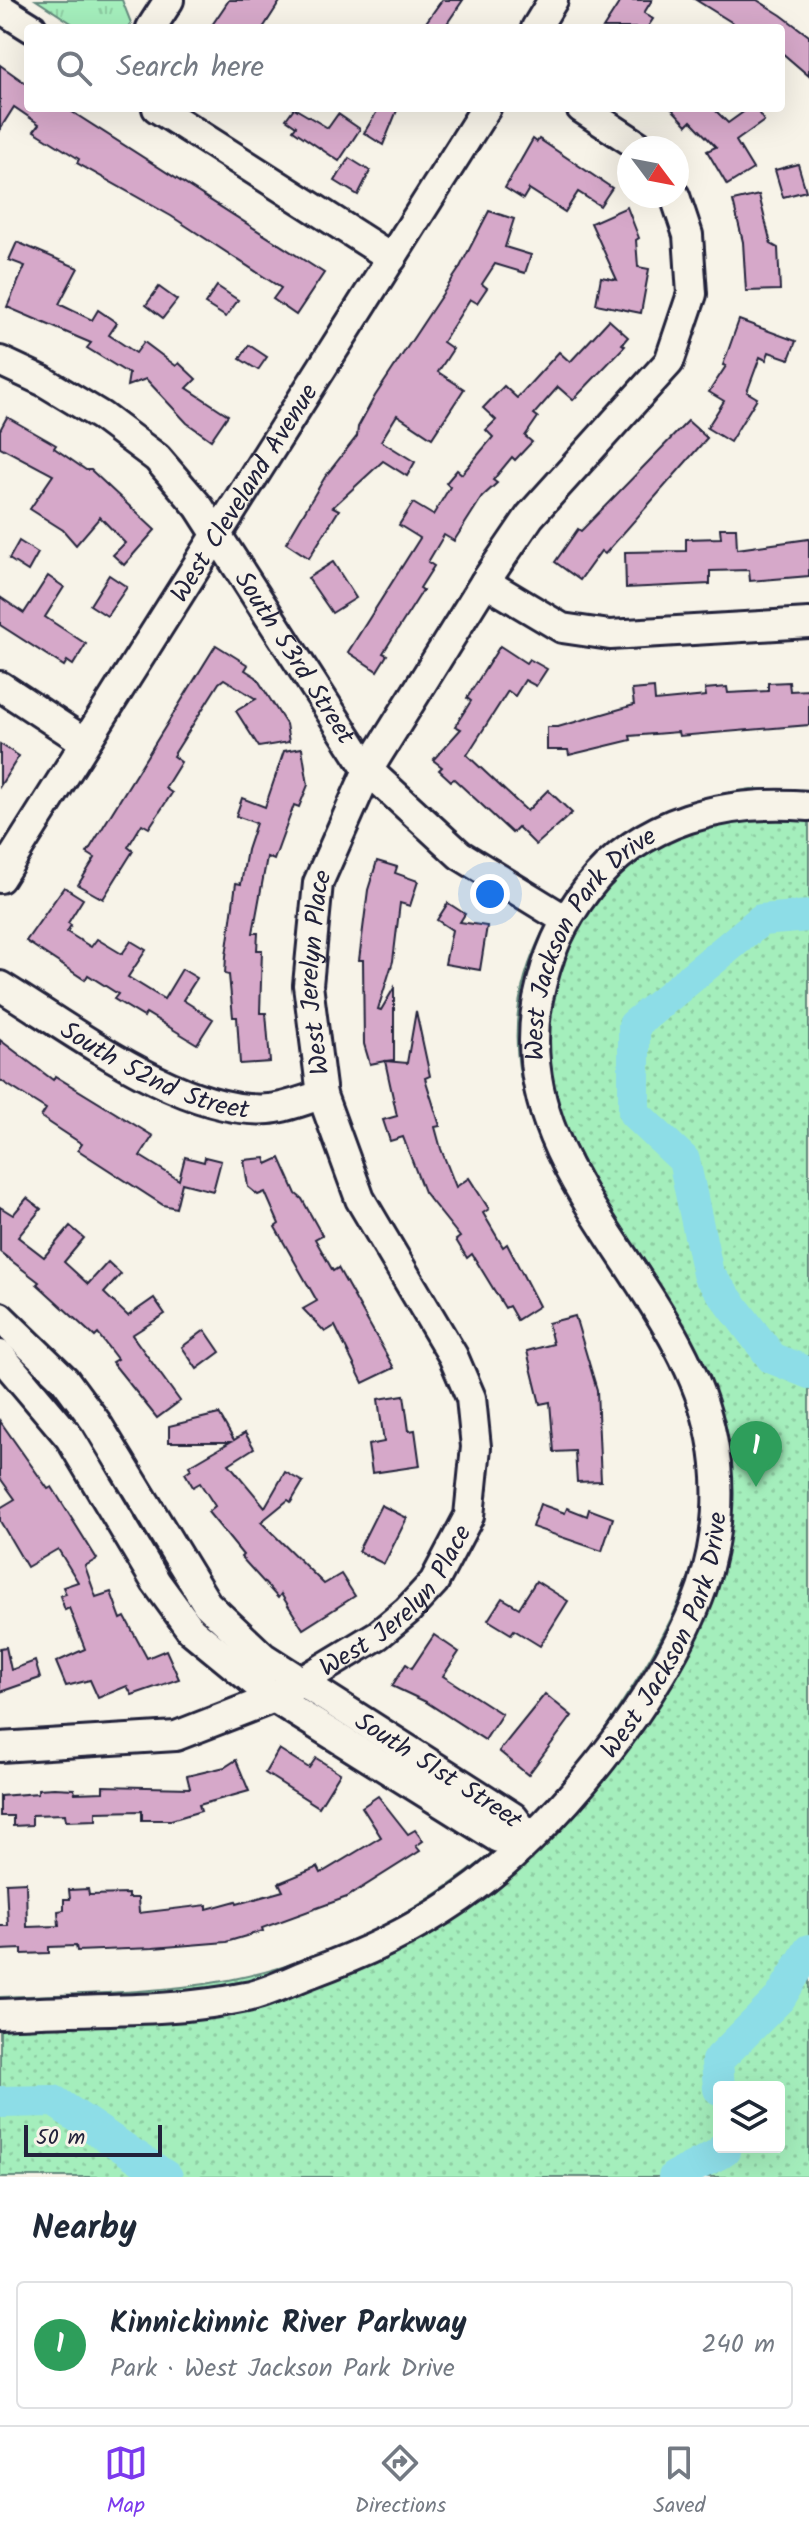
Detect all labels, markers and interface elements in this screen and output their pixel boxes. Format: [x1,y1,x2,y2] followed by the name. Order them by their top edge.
[24,24,785,112] search box
[116,44,264,92] text: Search here
[52,46,96,90] icon: search
[617,136,689,208] north arrow
[160,375,330,611] street label: West Cleveland Avenue
[222,563,366,754] street label: South 53rd Street
[515,816,665,1061] street label: West Jackson Park Drive
[289,863,345,1077] street label: West Jerelyn Place
[470,874,510,914] your location
[51,1011,252,1132] street label: South 52nd Street
[730,1421,782,1487] pin: 1
[590,1510,740,1768] street label: West Jackson Park Drive
[311,1517,484,1689] street label: West Jerelyn Place
[346,1702,534,1838] street label: South 51st Street
[713,2081,785,2153] map controls
[713,2081,785,2153] button: layers
[24,2121,162,2157] scale bar
[36,2121,85,2156] text: 50 m
[32,2202,137,2256] text: Nearby
[110,2300,467,2348] text: Kinnickinnic River Parkway
[56,2324,64,2366] text: 1
[701,2324,775,2366] text: 240 m
[110,2348,455,2390] text: Park · West Jackson Park Drive
[104,2441,148,2524] tab: Map
[355,2441,446,2524] tab: Directions
[653,2441,705,2524] tab: Saved

